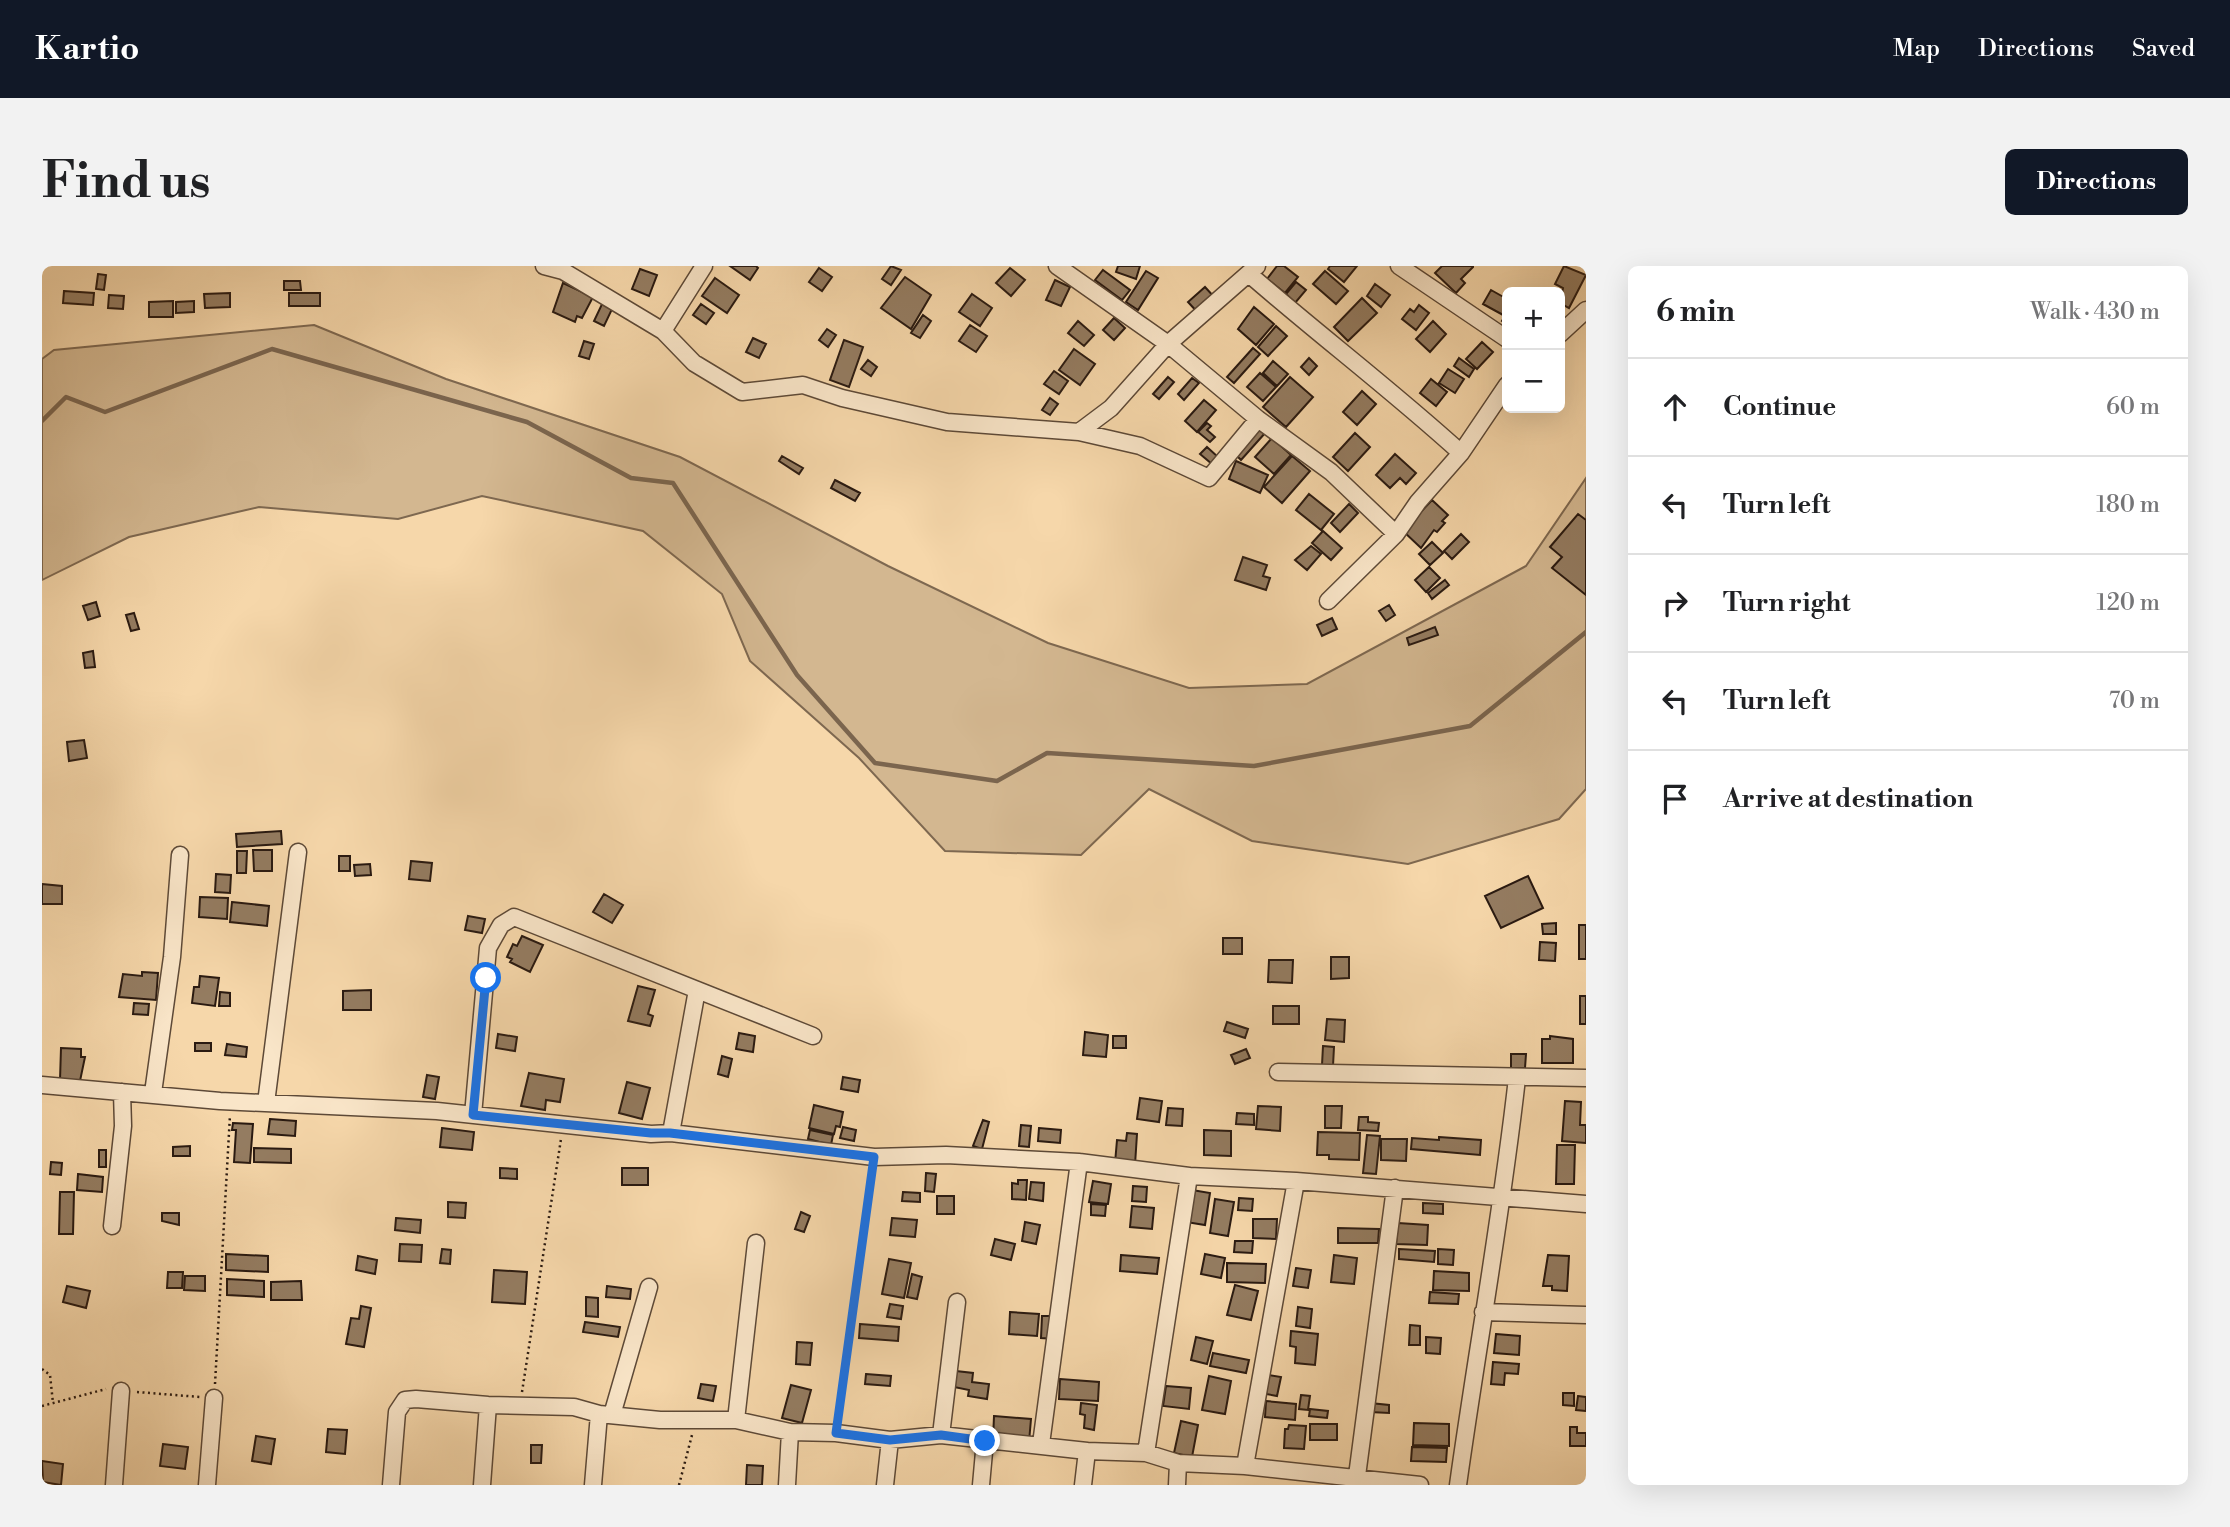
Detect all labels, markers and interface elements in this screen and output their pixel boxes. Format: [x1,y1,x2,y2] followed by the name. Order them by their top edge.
[35,29,139,70] text: Kartio
[1893,34,1940,64] text: Map
[1978,34,2094,64] text: Directions
[2132,34,2195,64] text: Saved
[2005,149,2188,215] button: Directions
[42,152,211,213] text: Find us
[1502,287,1565,413] map controls
[1502,287,1565,350] button: +
[1656,293,1735,331] text: 6 min
[2030,298,2160,326] text: Walk · 430 m
[1502,350,1565,413] button: −
[1656,388,1694,426] icon: ahead
[1723,391,1836,423] text: Continue
[2106,393,2160,421] text: 60 m
[1656,486,1694,524] icon: left
[1723,489,1831,521] text: Turn left
[2096,491,2160,519] text: 180 m
[1656,584,1694,622] icon: right
[1723,587,1851,619] text: Turn right
[2096,589,2160,617] text: 120 m
[1656,682,1694,720] icon: left
[1723,685,1831,717] text: Turn left
[2109,687,2160,715] text: 70 m
[1656,780,1694,818] icon: arrive
[1723,783,1973,815] text: Arrive at destination
[470,962,501,993] route start
[969,1425,1000,1456] route end

